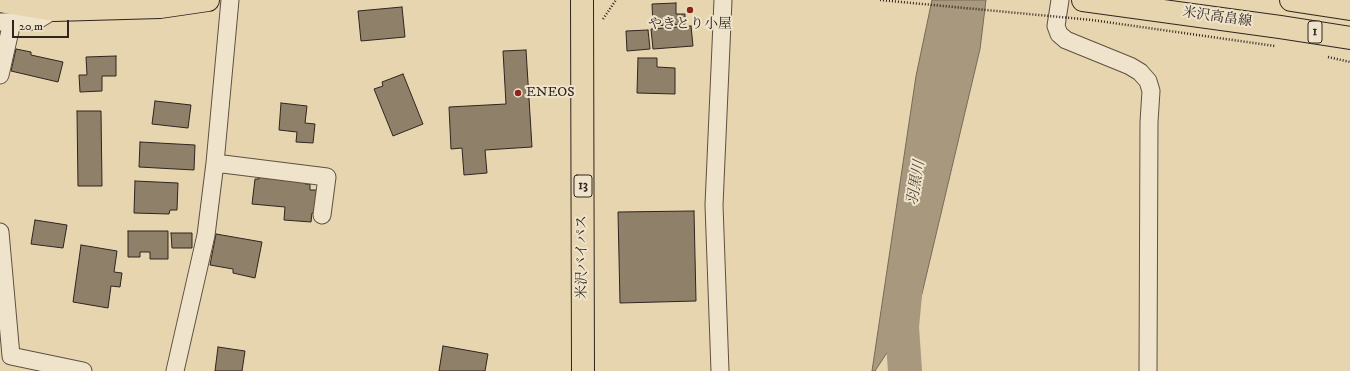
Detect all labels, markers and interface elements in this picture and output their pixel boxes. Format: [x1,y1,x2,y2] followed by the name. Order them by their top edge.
[685,5,695,15] marker: やきとり小屋
[1181,5,1253,31] street label: 米沢高畠線
[14,12,71,38] scale bar
[648,17,732,33] place label: やきとり小屋
[19,19,43,34] text: 20 m
[1308,21,1322,43] road number: 1
[526,85,575,101] place label: ENEOS
[513,88,523,98] marker: ENEOS
[904,159,930,207] water label: 羽黒川
[574,175,592,197] road number: 13
[575,215,591,299] street label: 米沢バイパス

